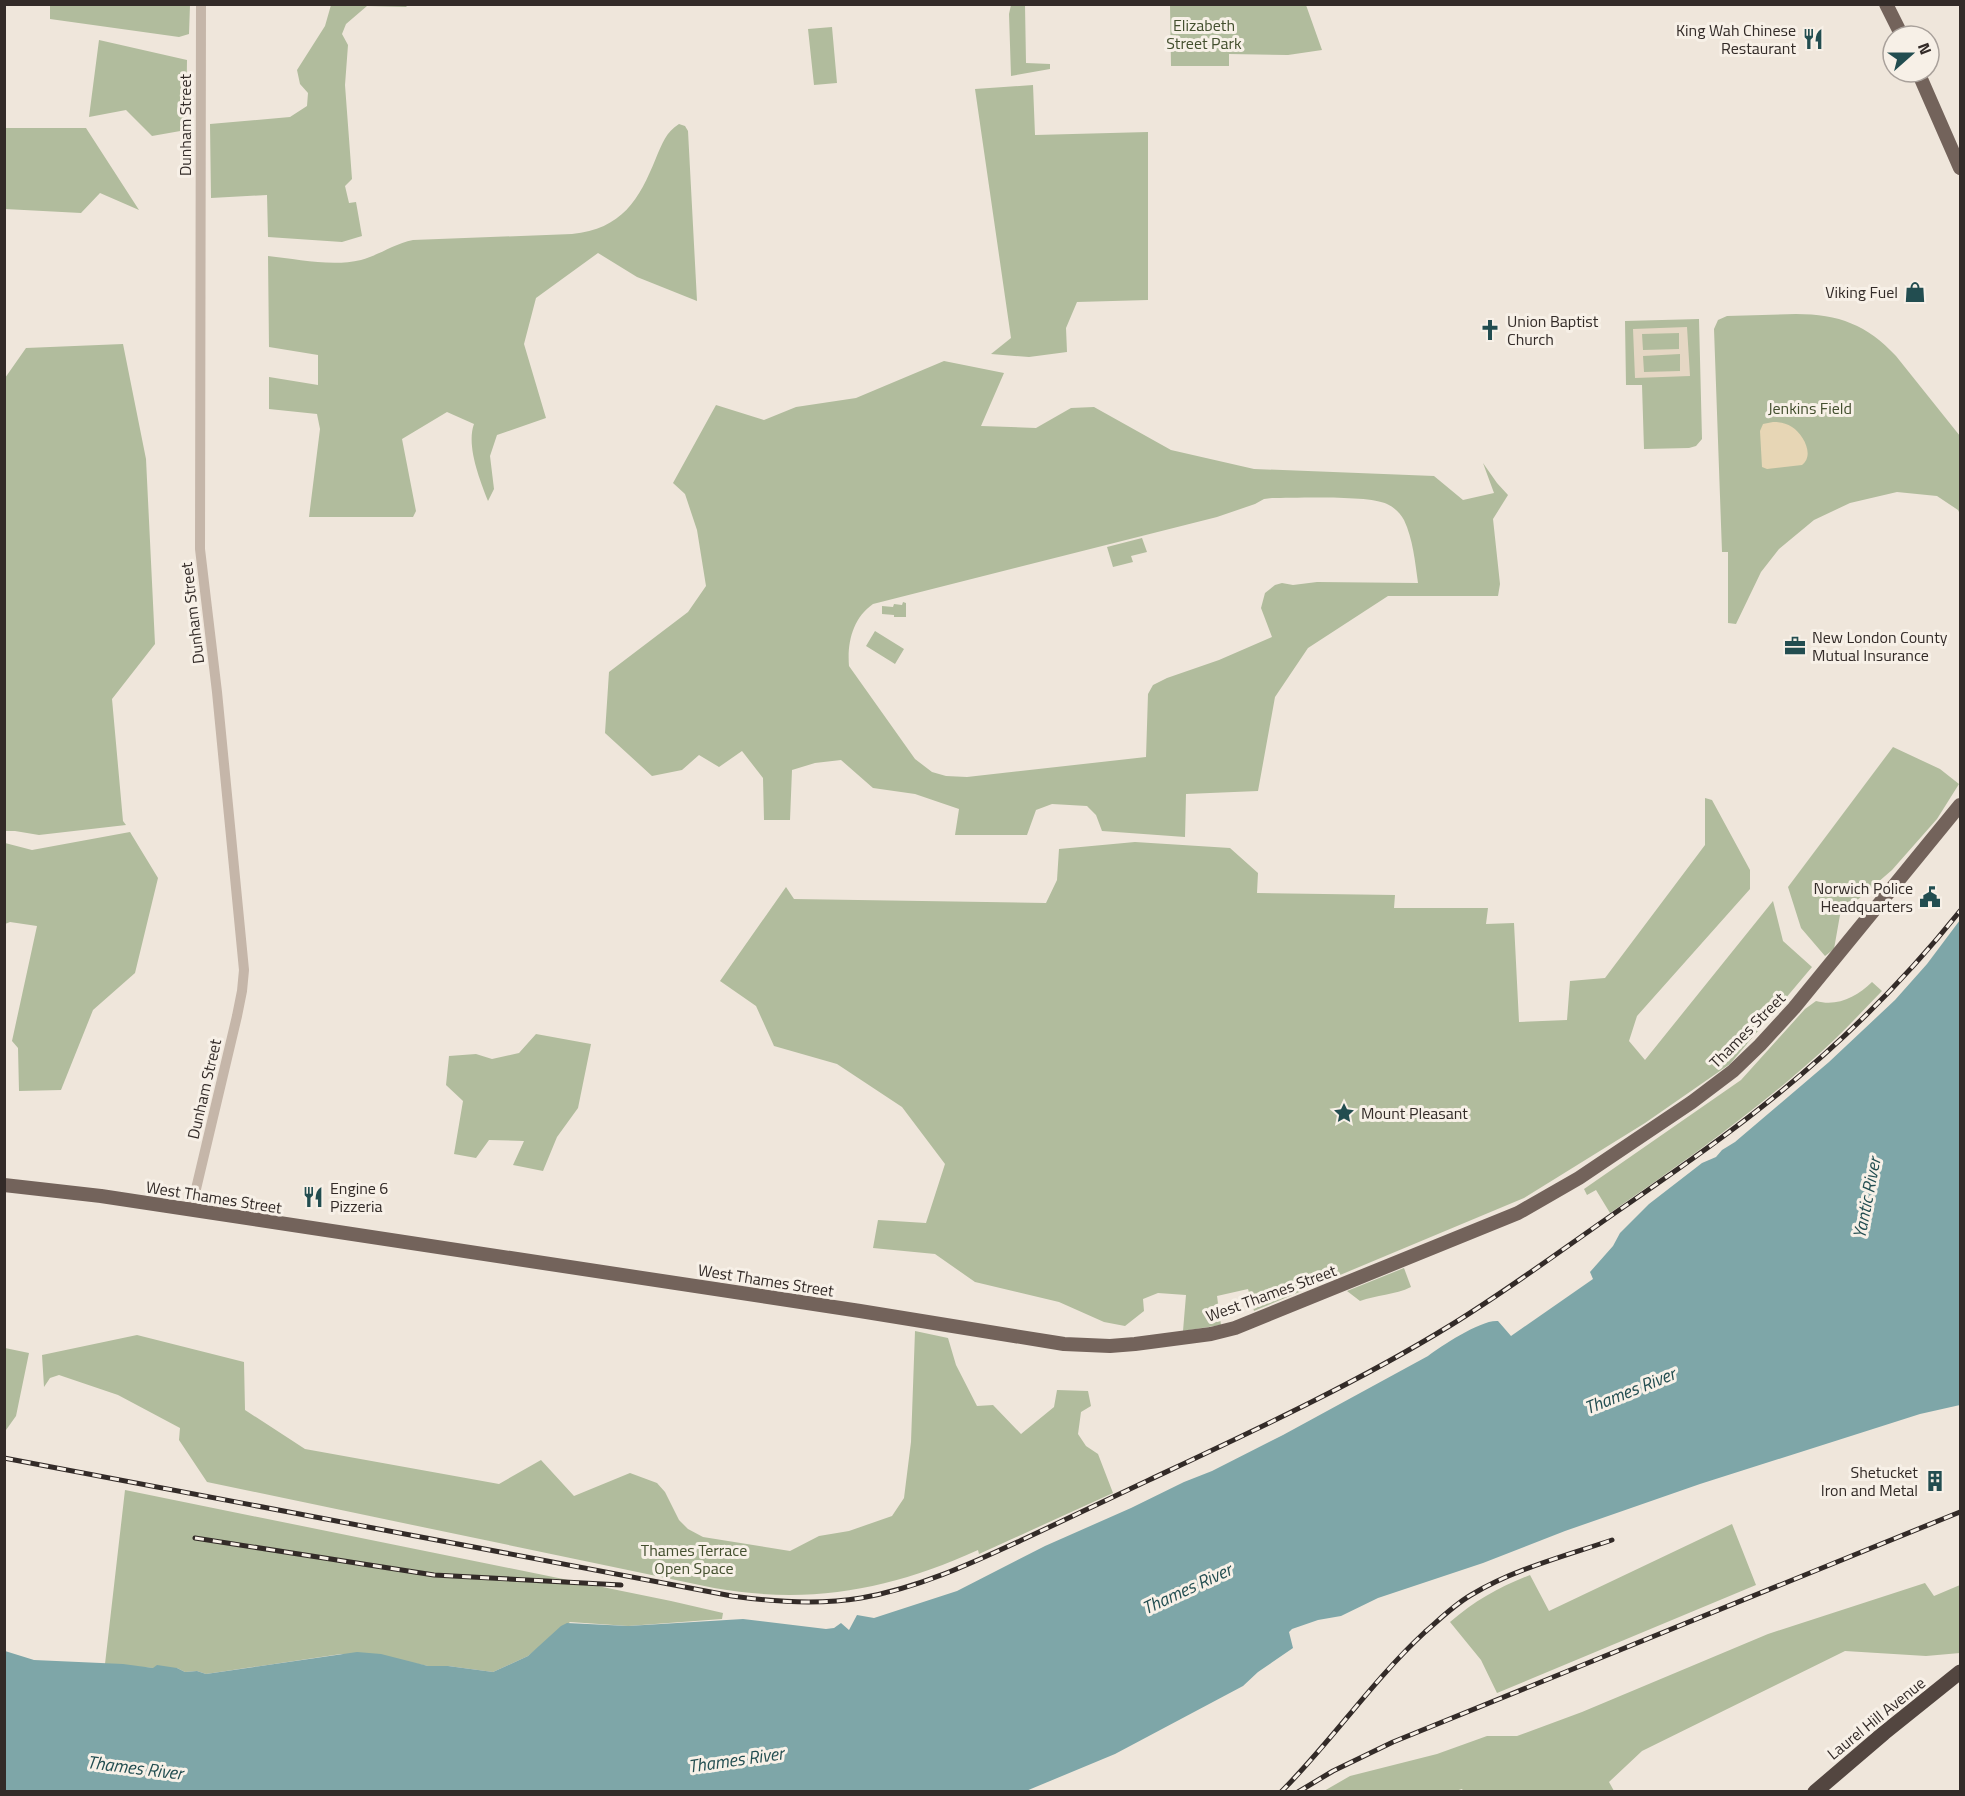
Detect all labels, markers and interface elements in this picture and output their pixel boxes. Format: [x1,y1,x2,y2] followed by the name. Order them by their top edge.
[1166,13,1242,55] park label: Elizabeth Street Park
[1676,18,1796,60] place label: King Wah Chinese Restaurant
[1881,24,1941,84] north arrow
[1801,27,1825,51] restaurant icon: King Wah Chinese Restaurant
[1912,39,1938,58] text: N
[173,74,197,176] street label: Dunham Street
[1825,280,1898,304] place label: Viking Fuel
[1903,280,1927,304] shop icon: Viking Fuel
[1507,309,1599,351] place label: Union Baptist Church
[1478,318,1502,342] church icon: Union Baptist Church
[1768,396,1852,420] park label: Jenkins Field
[174,560,210,665] street label: Dunham Street
[1812,625,1948,667] place label: New London County Mutual Insurance
[1783,634,1807,658] office icon: New London County Mutual Insurance
[1813,876,1913,918] place label: Norwich Police Headquarters
[1918,885,1942,909] public building icon: Norwich Police Headquarters
[1704,986,1791,1073] street label: Thames Street
[181,1036,227,1141] street label: Dunham Street
[1332,1101,1356,1125] place icon: Mount Pleasant
[1361,1101,1468,1125] place label: Mount Pleasant
[1845,1153,1888,1241] water label: Yantic River
[144,1174,284,1220] street label: West Thames Street
[330,1176,388,1218] place label: Engine 6 Pizzeria
[301,1185,325,1209] restaurant icon: Engine 6 Pizzeria
[696,1257,836,1303] street label: West Thames Street
[1202,1258,1340,1328] street label: West Thames Street
[1580,1359,1682,1421] water label: Thames River
[1821,1460,1918,1502] place label: Shetucket Iron and Metal
[1923,1469,1947,1493] building icon: Shetucket Iron and Metal
[641,1538,747,1580] park label: Thames Terrace Open Space
[1137,1555,1238,1621] water label: Thames River
[1822,1671,1930,1765] street label: Laurel Hill Avenue
[686,1739,788,1780] water label: Thames River
[86,1748,187,1787] water label: Thames River

